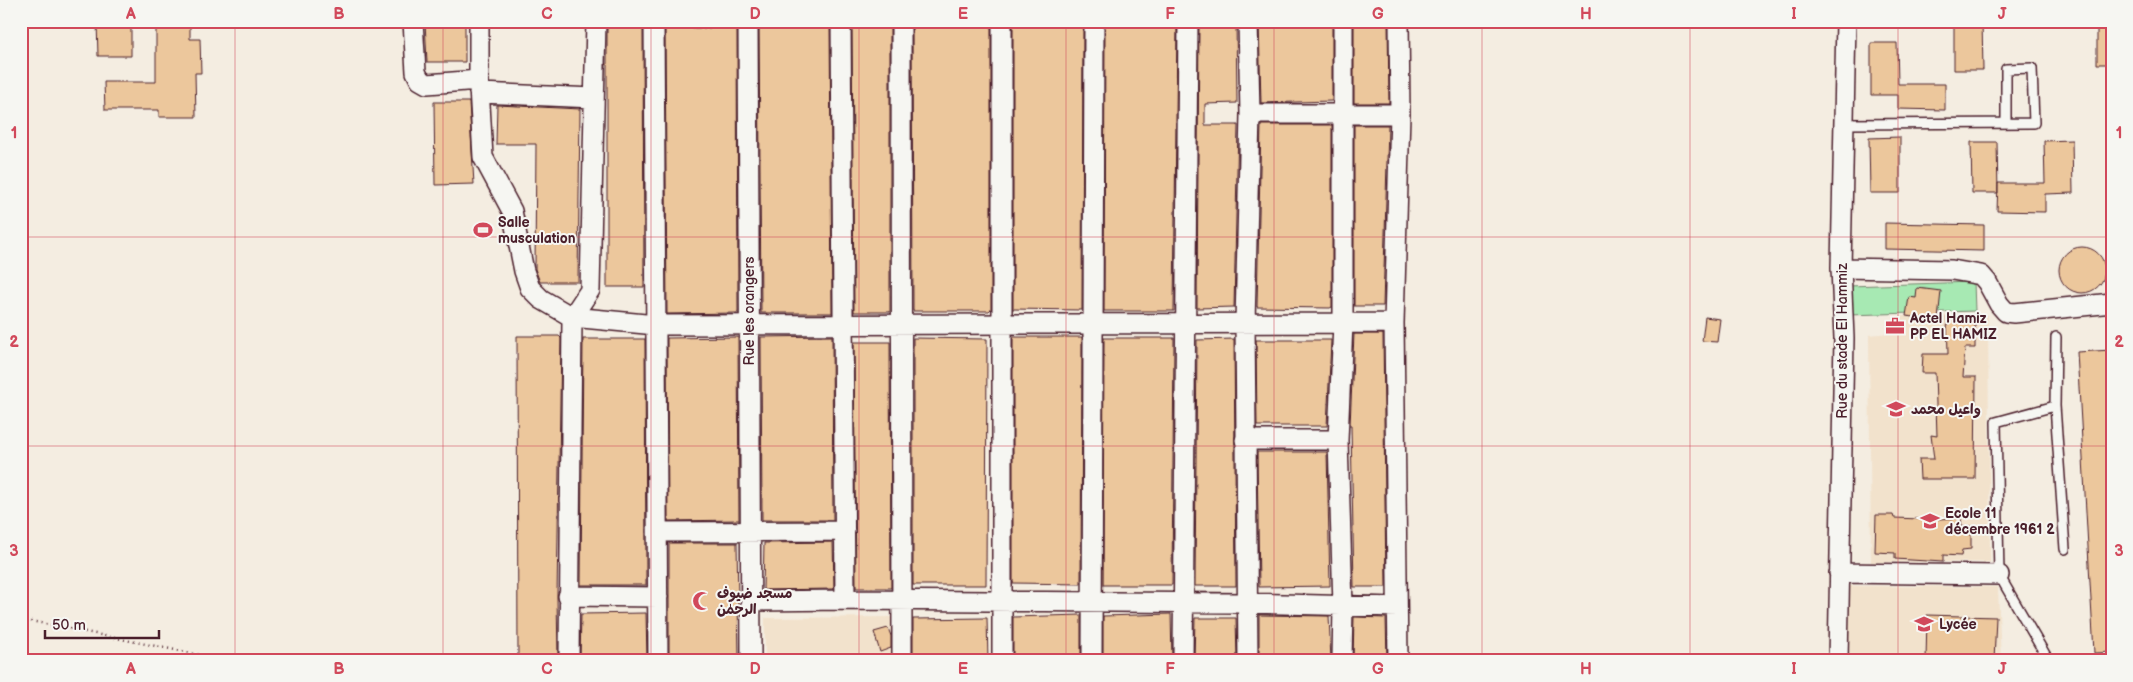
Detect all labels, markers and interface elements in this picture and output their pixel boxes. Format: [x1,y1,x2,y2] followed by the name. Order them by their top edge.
[125,5,136,24] text: A
[333,5,345,24] text: B
[541,5,553,24] text: C
[749,5,761,24] text: D
[958,5,968,24] text: E
[1165,5,1175,24] text: F
[1372,5,1384,24] text: G
[1580,5,1592,24] text: H
[1791,5,1797,24] text: I
[1998,5,2007,24] text: J
[11,124,17,143] text: 1
[2116,124,2122,143] text: 1
[498,214,576,247] place label: Salle musculation
[472,219,494,241] sports icon: Salle musculation
[741,257,758,365] street label: Rue les orangers
[1834,263,1851,419] street label: Rue du stade El Hammiz
[1909,310,1997,343] place label: Actel Hamiz PP EL HAMIZ
[1884,315,1906,337] office icon: Actel Hamiz PP EL HAMIZ
[9,333,19,352] text: 2
[2114,333,2124,352] text: 2
[1885,398,1907,420] school or university icon: واعيل محمد
[1911,401,1981,418] place label: واعيل محمد
[1945,505,2055,538] place label: Ecole 11 décembre 1961 2
[1919,510,1941,532] school or university icon: Ecole 11 décembre 1961 2
[9,542,19,561] text: 3
[2114,542,2124,561] text: 3
[717,585,792,618] place label: مسجد ضيوف الرحمٰن
[691,590,713,612] mosque icon: مسجد ضيوف الرحمٰن
[45,607,159,639] scale bar
[1913,613,1935,635] school or university icon: Lycée
[52,616,86,635] text: 50 m
[1939,616,1977,633] place label: Lycée
[125,660,136,679] text: A
[333,660,345,679] text: B
[541,660,553,679] text: C
[749,660,761,679] text: D
[958,660,968,679] text: E
[1165,660,1175,679] text: F
[1372,660,1384,679] text: G
[1580,660,1592,679] text: H
[1791,660,1797,679] text: I
[1998,660,2007,679] text: J

